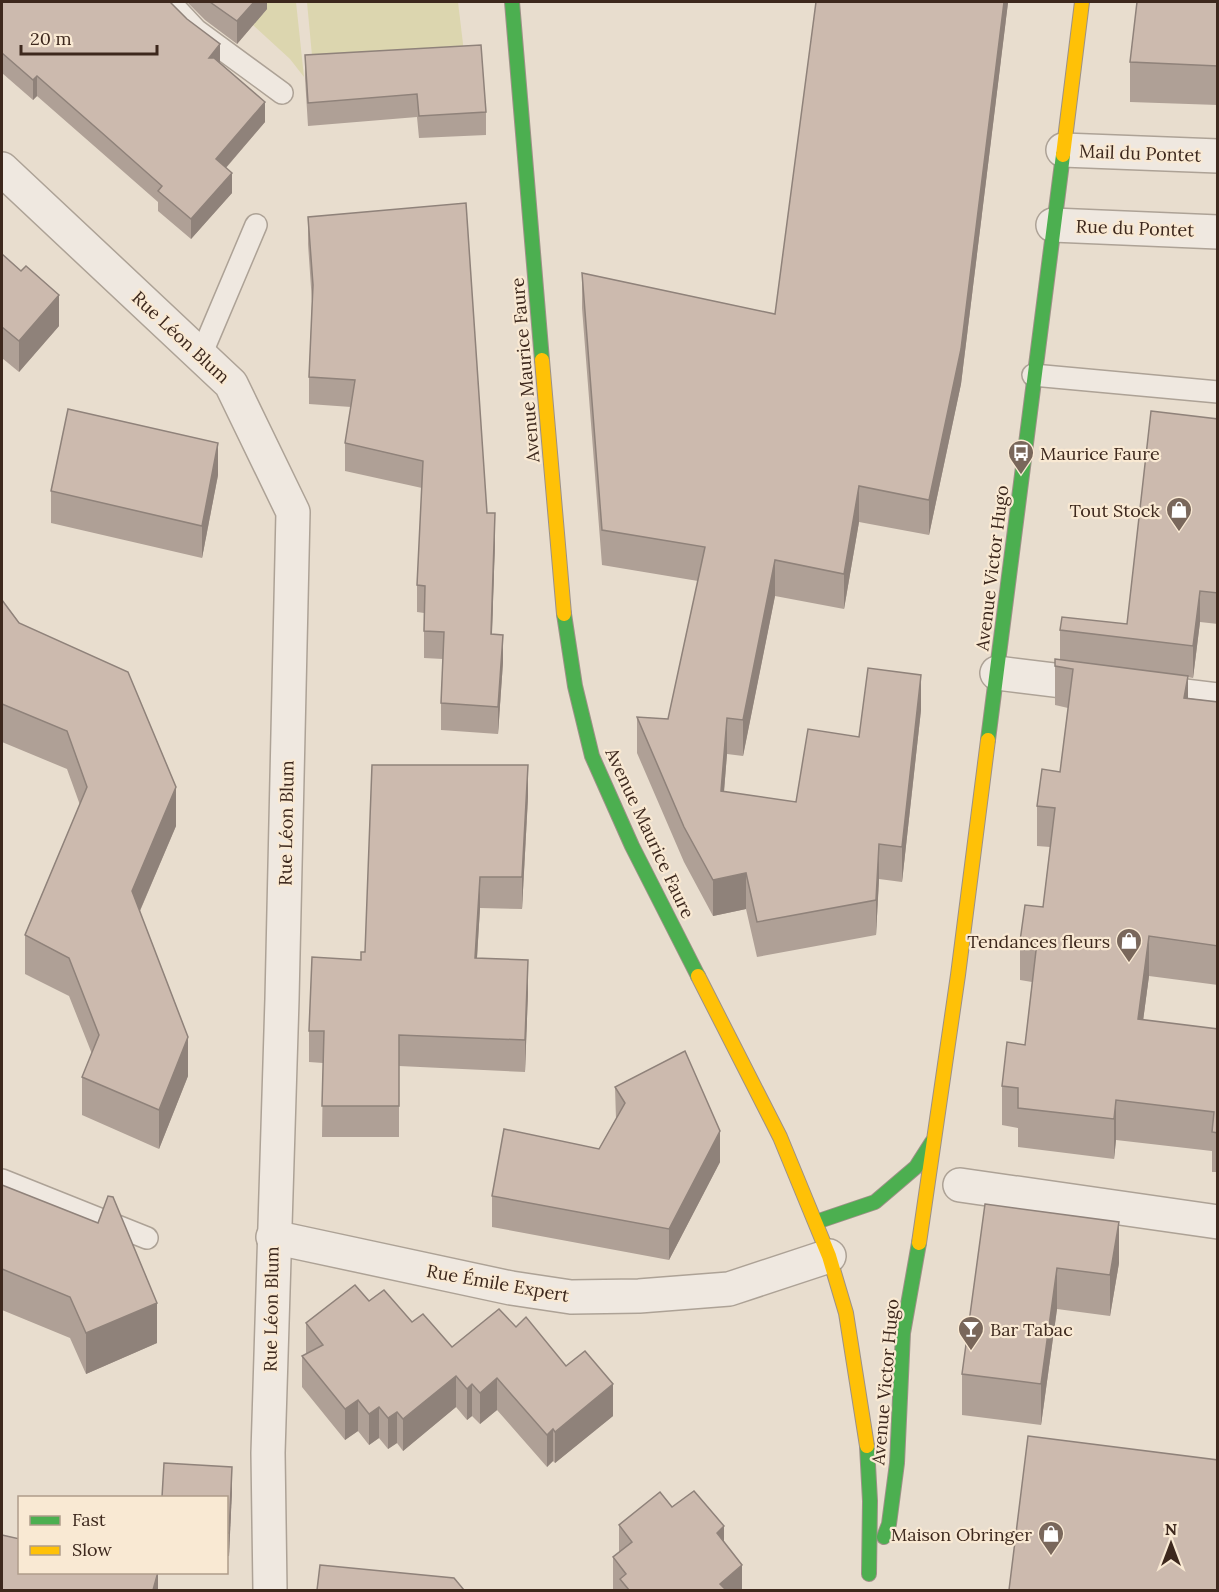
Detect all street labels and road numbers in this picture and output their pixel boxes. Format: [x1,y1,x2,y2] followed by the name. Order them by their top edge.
[1078,139,1202,167] street label: Mail du Pontet
[1075,214,1195,242] street label: Rue du Pontet
[505,276,545,464] street label: Avenue Maurice Faure
[127,286,235,388] street label: Rue Léon Blum
[970,484,1014,653] street label: Avenue Victor Hugo
[600,743,700,922] street label: Avenue Maurice Faure
[273,760,299,886] street label: Rue Léon Blum
[258,1246,284,1372] street label: Rue Léon Blum
[425,1259,571,1307] street label: Rue Émile Expert
[866,1298,904,1467] street label: Avenue Victor Hugo

